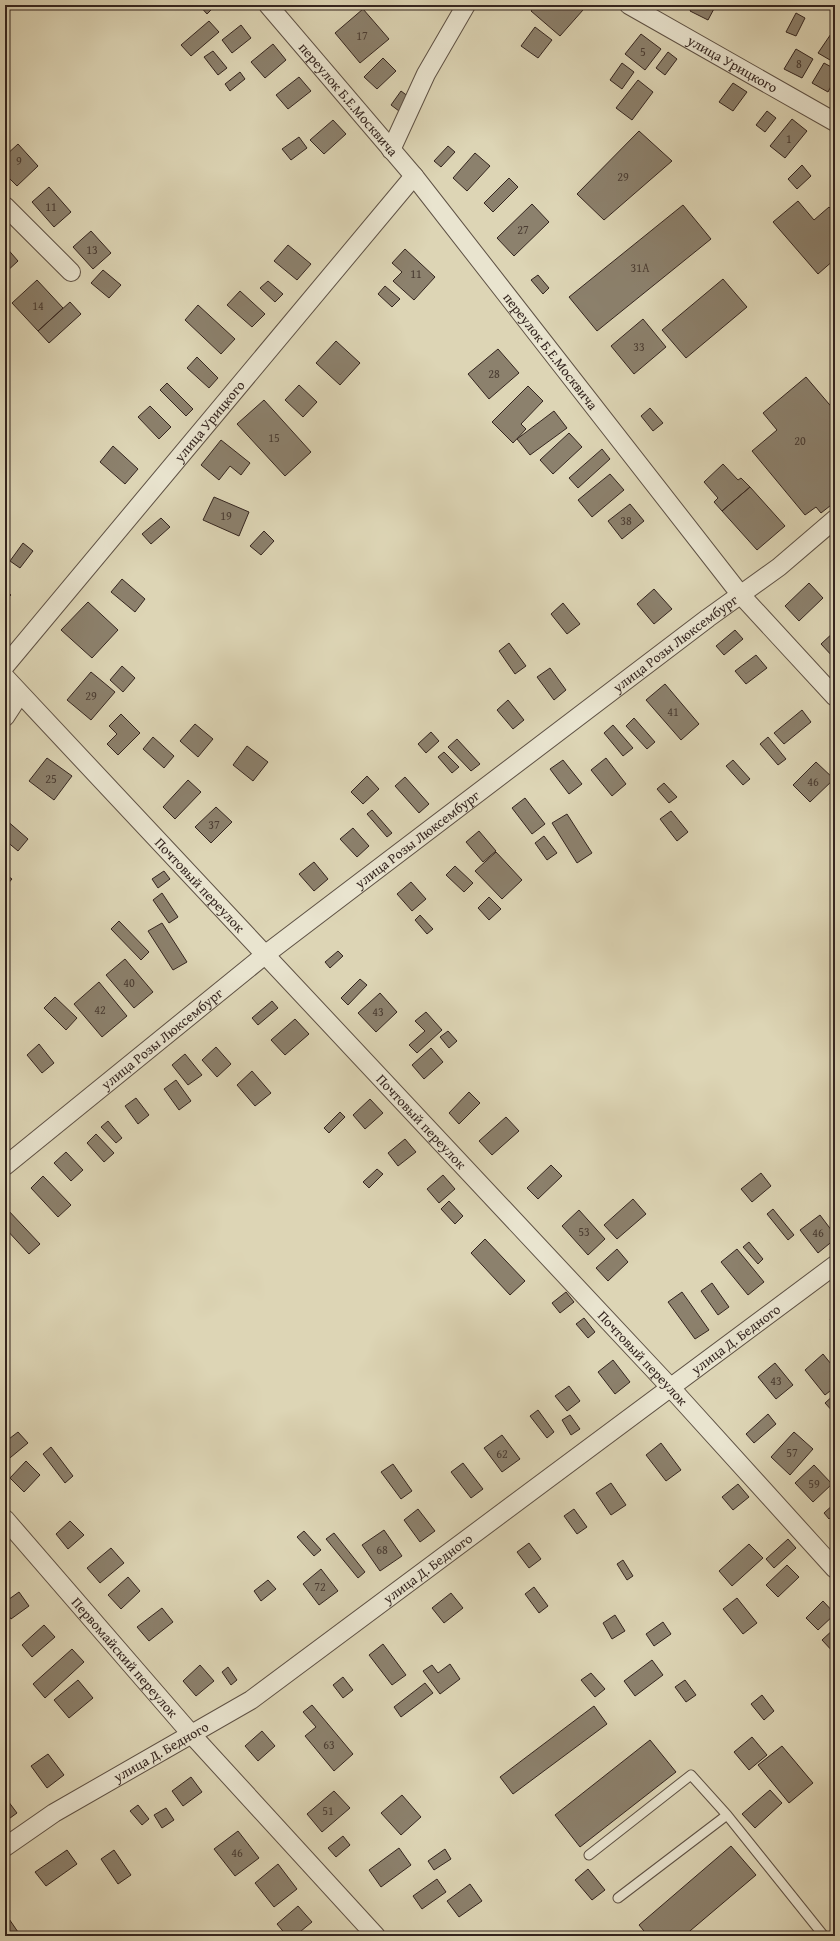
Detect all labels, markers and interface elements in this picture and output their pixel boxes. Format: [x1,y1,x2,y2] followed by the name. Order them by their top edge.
[356,27,368,44] house number: 17
[683,30,781,97] street label: улица Урицкого
[294,38,403,161] street label: переулок Б.Е.Москвича
[640,43,646,60] house number: 5
[796,55,802,72] house number: 8
[786,130,792,147] house number: 1
[16,152,22,169] house number: 9
[617,168,629,185] house number: 29
[45,198,57,215] house number: 11
[517,221,529,238] house number: 27
[86,241,98,258] house number: 13
[631,259,650,276] house number: 31А
[410,265,422,282] house number: 11
[498,288,603,414] street label: переулок Б.Е.Москвича
[32,297,44,314] house number: 14
[633,338,645,355] house number: 33
[488,365,500,382] house number: 28
[169,376,249,467] street label: улица Урицкого
[268,429,280,446] house number: 15
[794,432,806,449] house number: 20
[220,507,232,524] house number: 19
[620,512,632,529] house number: 38
[608,590,742,698] street label: улица Розы Люксембург
[85,687,97,704] house number: 29
[667,703,679,720] house number: 41
[45,770,57,787] house number: 25
[807,773,819,790] house number: 46
[350,785,484,894] street label: улица Розы Люксембург
[208,816,220,833] house number: 37
[150,833,250,937] street label: Почтовый переулок
[123,974,135,991] house number: 40
[96,983,227,1095] street label: улица Розы Люксембург
[94,1001,106,1018] house number: 42
[372,1003,384,1020] house number: 43
[372,1070,471,1174] street label: Почтовый переулок
[578,1223,590,1240] house number: 53
[812,1224,824,1241] house number: 46
[686,1299,784,1380] street label: улица Д. Бедного
[593,1306,693,1410] street label: Почтовый переулок
[770,1372,782,1389] house number: 43
[786,1444,798,1461] house number: 57
[496,1445,508,1462] house number: 62
[808,1475,820,1492] house number: 59
[378,1528,476,1609] street label: улица Д. Бедного
[376,1541,388,1558] house number: 68
[314,1578,326,1595] house number: 72
[67,1593,183,1722] street label: Первомайский переулок
[109,1716,212,1787] street label: улица Д. Бедного
[323,1736,335,1753] house number: 63
[322,1802,334,1819] house number: 51
[231,1844,243,1861] house number: 46

